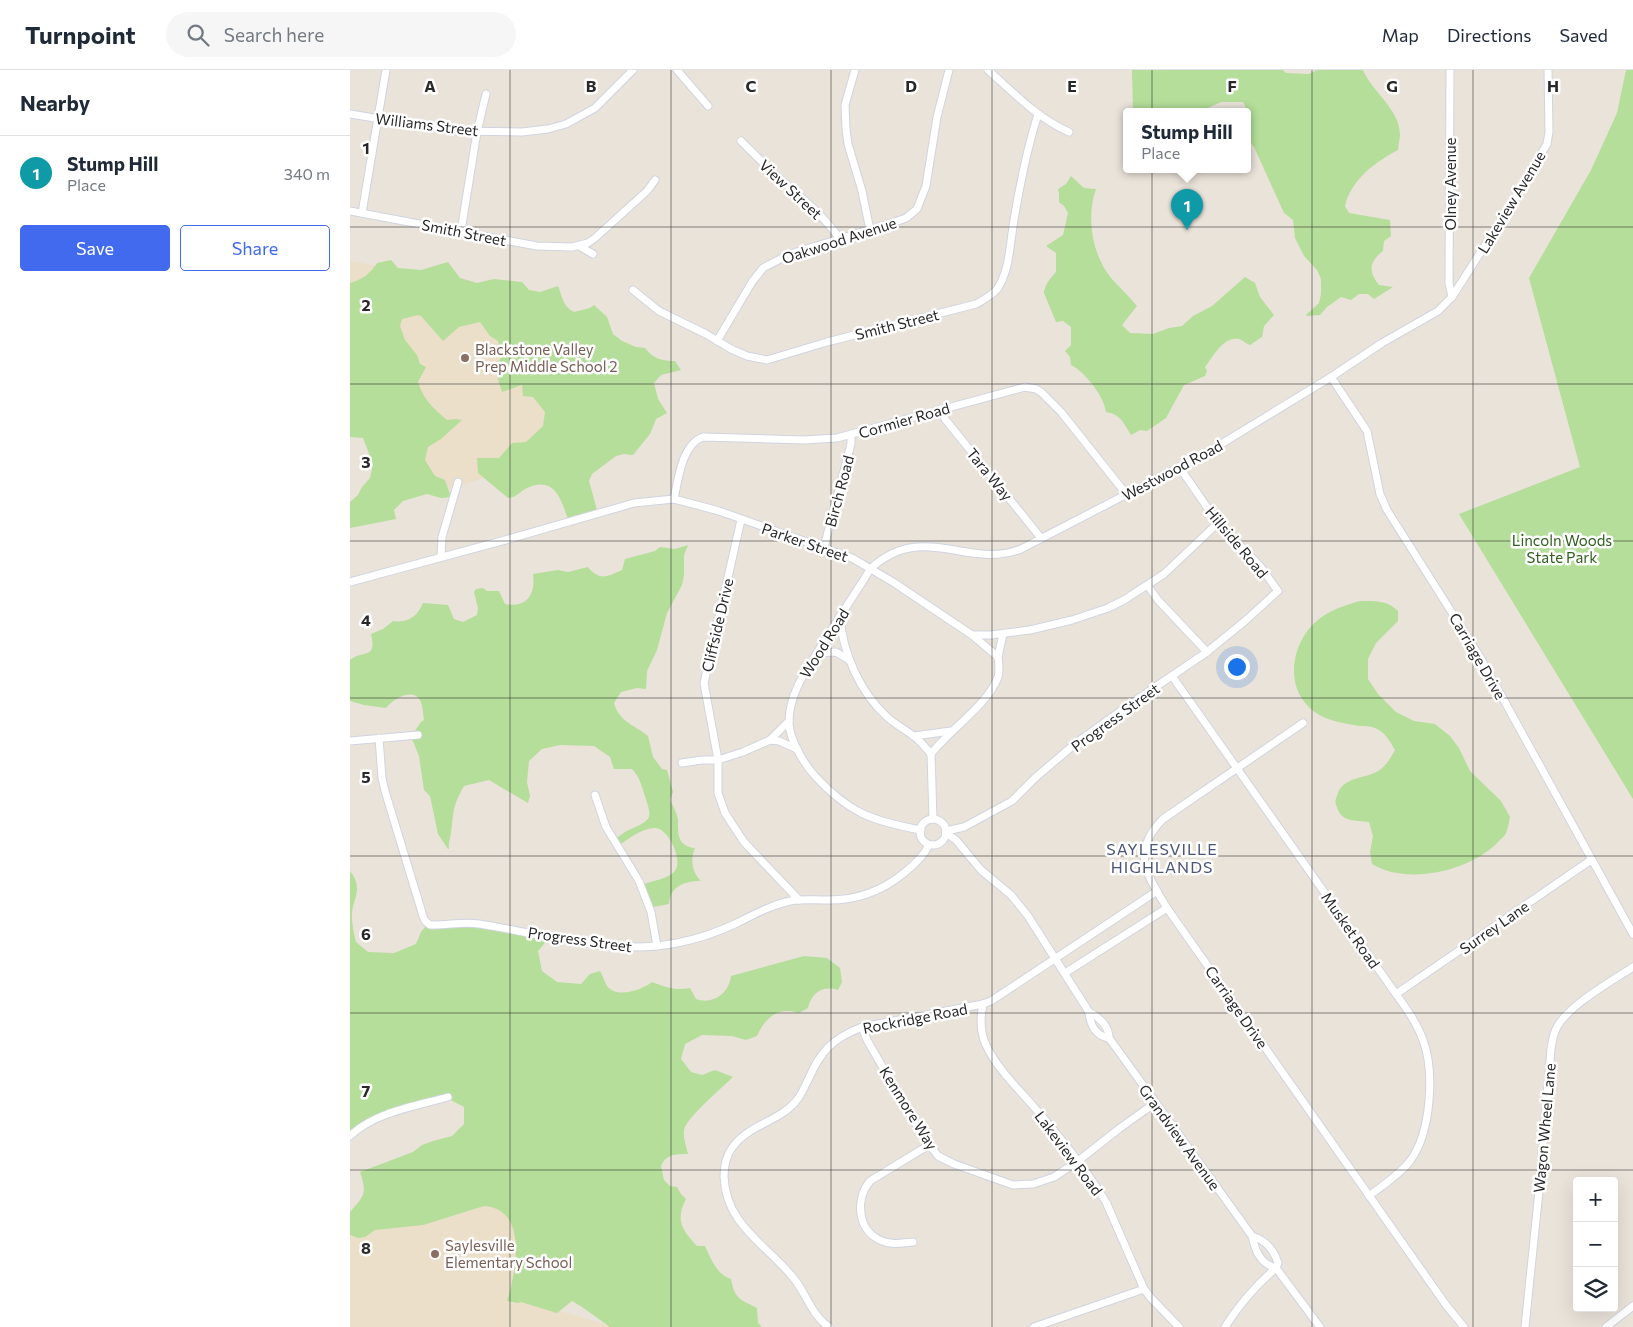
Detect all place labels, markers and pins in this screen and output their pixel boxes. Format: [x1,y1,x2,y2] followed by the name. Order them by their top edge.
[1171,189,1203,230] pin: 1
[475,340,618,375] place label: Blackstone Valley Prep Middle School 2
[459,352,471,364] marker: Blackstone Valley Prep Middle School 2
[445,1236,572,1271] place label: Saylesville Elementary School
[429,1248,441,1260] marker: Saylesville Elementary School

